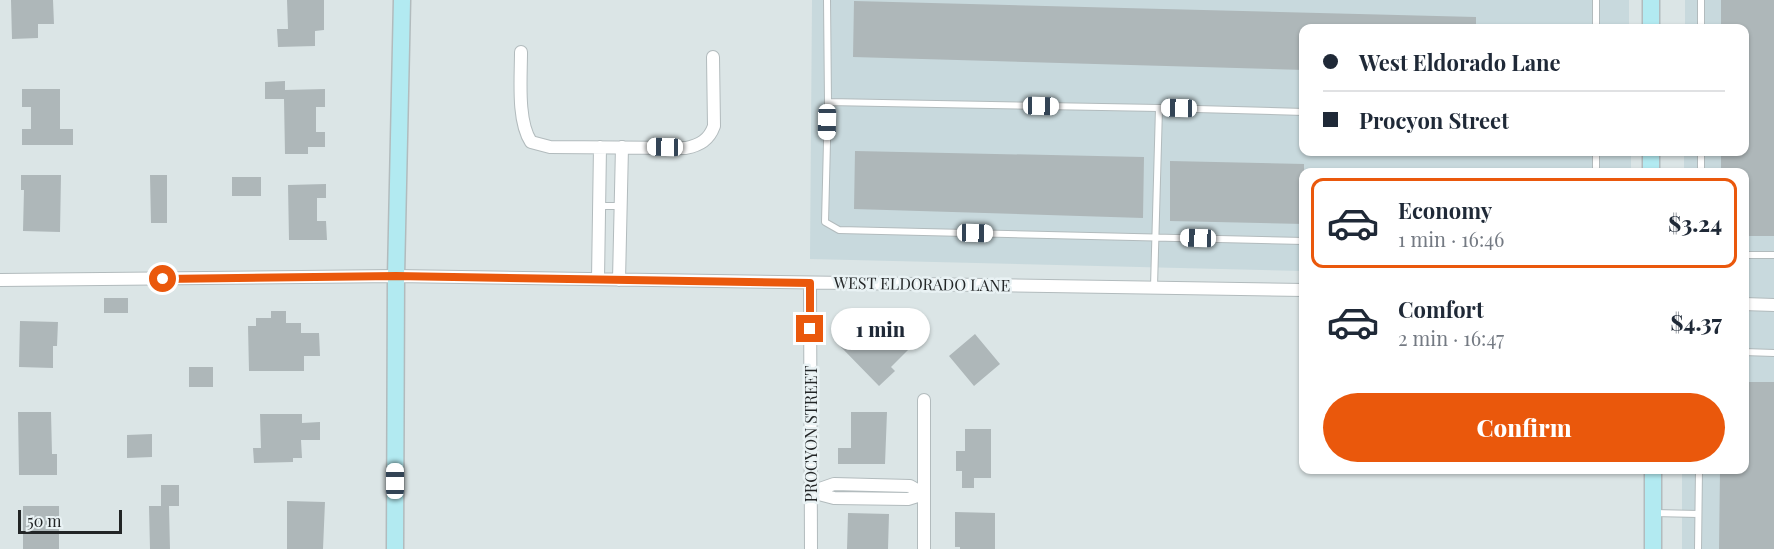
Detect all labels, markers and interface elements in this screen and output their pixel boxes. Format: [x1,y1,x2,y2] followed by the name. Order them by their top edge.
[1359,47,1561,77] text: West Eldorado Lane
[1023,97,1059,115] car
[1161,99,1197,117] car
[818,104,836,140] car
[1359,105,1509,135] text: Procyon Street
[647,138,683,156] car
[1398,195,1492,225] text: Economy
[1326,196,1380,250] icon: car
[1668,208,1722,238] text: $3.24
[957,224,993,242] car
[1398,225,1504,252] text: 1 min · 16:46
[1180,228,1216,248] car
[149,265,176,292] route start
[833,271,1010,296] street label: WEST ELDORADO LANE
[1398,294,1484,324] text: Comfort
[1326,295,1380,349] icon: car
[1671,307,1722,337] text: $4.37
[831,308,930,350] callout: 1 min
[796,315,823,342] route end
[856,315,905,342] text: 1 min
[1398,324,1504,351] text: 2 min · 16:47
[800,365,821,503] street label: PROCYON STREET
[1323,393,1725,462] button: Confirm
[386,463,404,499] car
[18,507,122,534] scale bar
[27,510,61,531] text: 50 m

